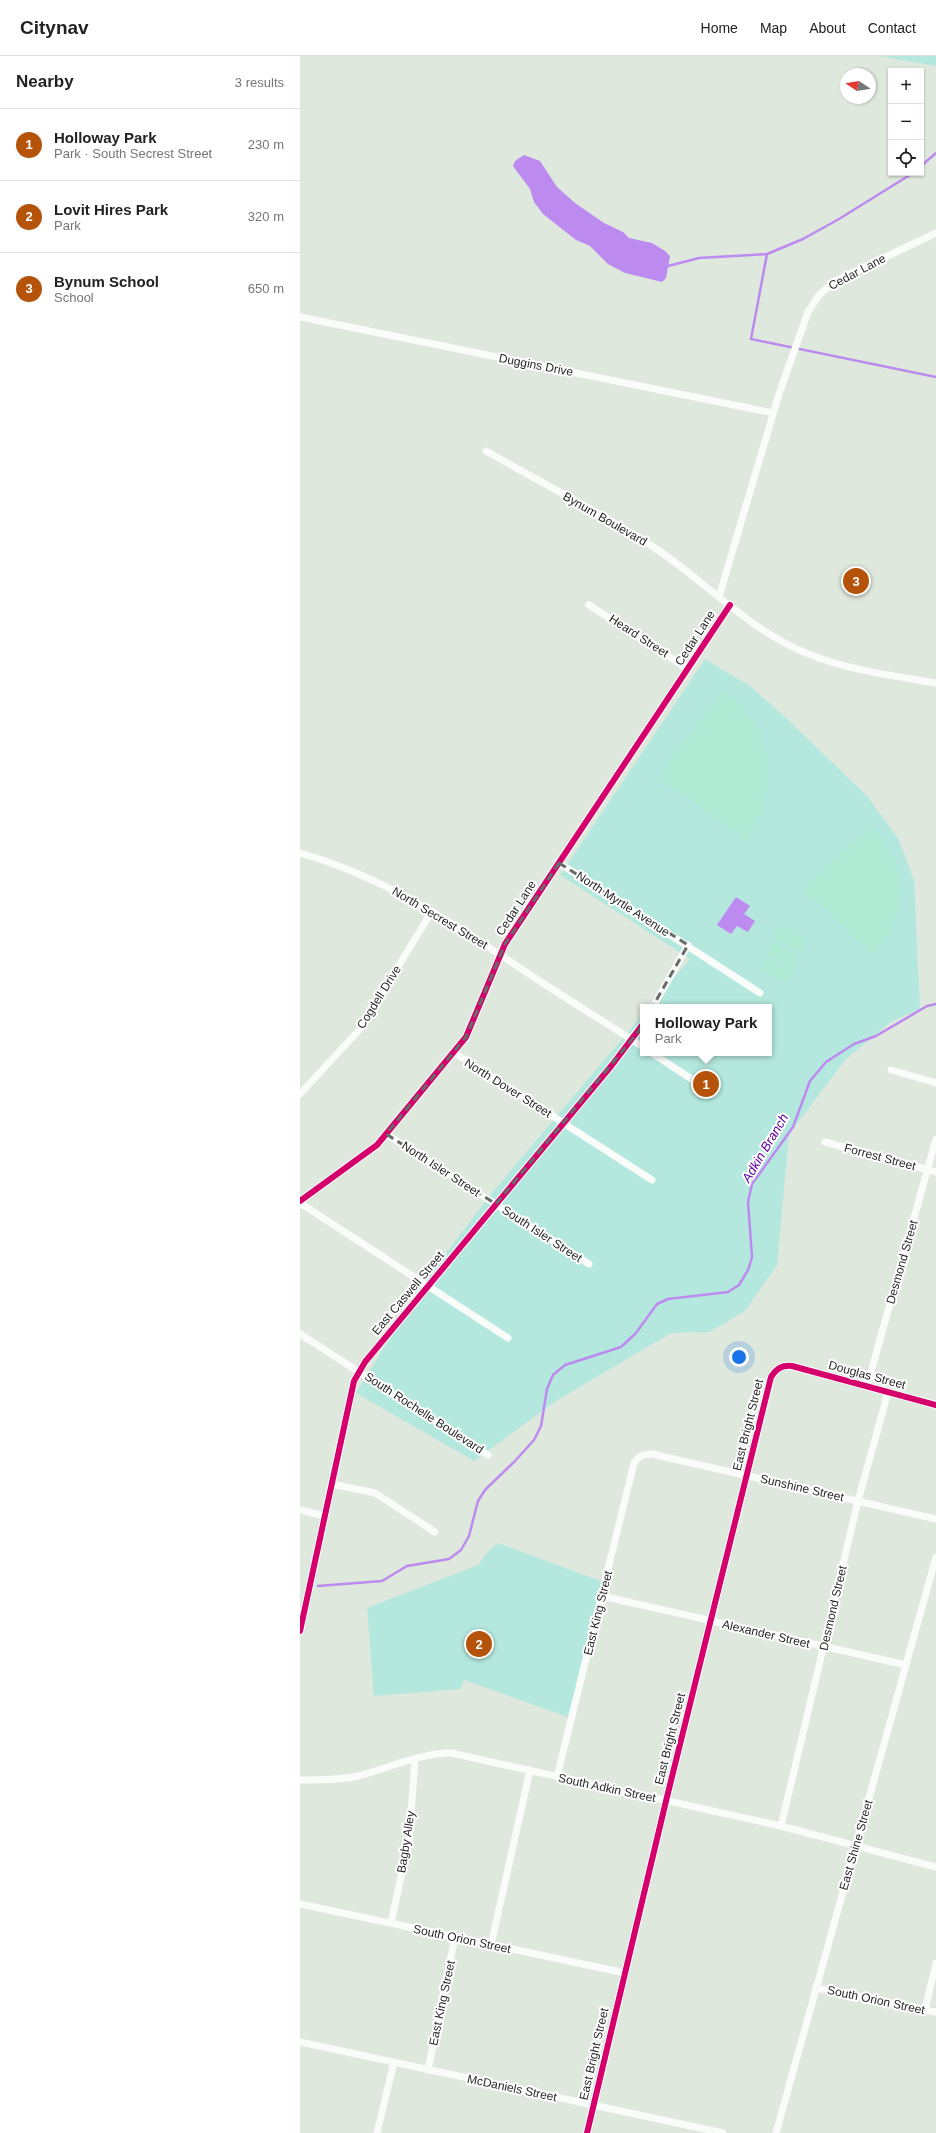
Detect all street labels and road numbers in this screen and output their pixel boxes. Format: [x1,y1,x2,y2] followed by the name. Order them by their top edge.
[826,251,888,293] street label: Cedar Lane
[498,351,575,379] street label: Duggins Drive
[560,489,650,549] street label: Bynum Boulevard
[672,608,718,668] street label: Cedar Lane
[607,612,672,661] street label: Heard Street
[574,869,673,940] street label: North Myrtle Avenue
[493,878,539,938] street label: Cedar Lane
[390,884,491,952] street label: North Secrest Street
[354,962,404,1031] street label: Cogdell Drive
[462,1056,555,1121] street label: North Dover Street
[399,1138,483,1200] street label: North Isler Street
[843,1141,918,1173] street label: Forrest Street
[499,1203,585,1265] street label: South Isler Street
[883,1218,921,1306] street label: Desmond Street
[369,1248,447,1338] street label: East Caswell Street
[827,1358,908,1392] street label: Douglas Street
[362,1369,486,1457] street label: South Rochelle Boulevard
[730,1377,766,1472] street label: East Bright Street
[759,1472,846,1505] street label: Sunshine Street
[816,1564,850,1652] street label: Desmond Street
[581,1569,615,1657] street label: East King Street
[721,1617,812,1651] street label: Alexander Street
[652,1691,688,1786] street label: East Bright Street
[557,1771,658,1805] street label: South Adkin Street
[836,1798,876,1892] street label: East Shine Street
[394,1810,418,1874] street label: Bagby Alley
[412,1922,513,1956] street label: South Orion Street
[426,1958,458,2047] street label: East King Street
[826,1983,927,2017] street label: South Orion Street
[577,2006,612,2101] street label: East Bright Street
[466,2072,559,2104] street label: McDaniels Street

